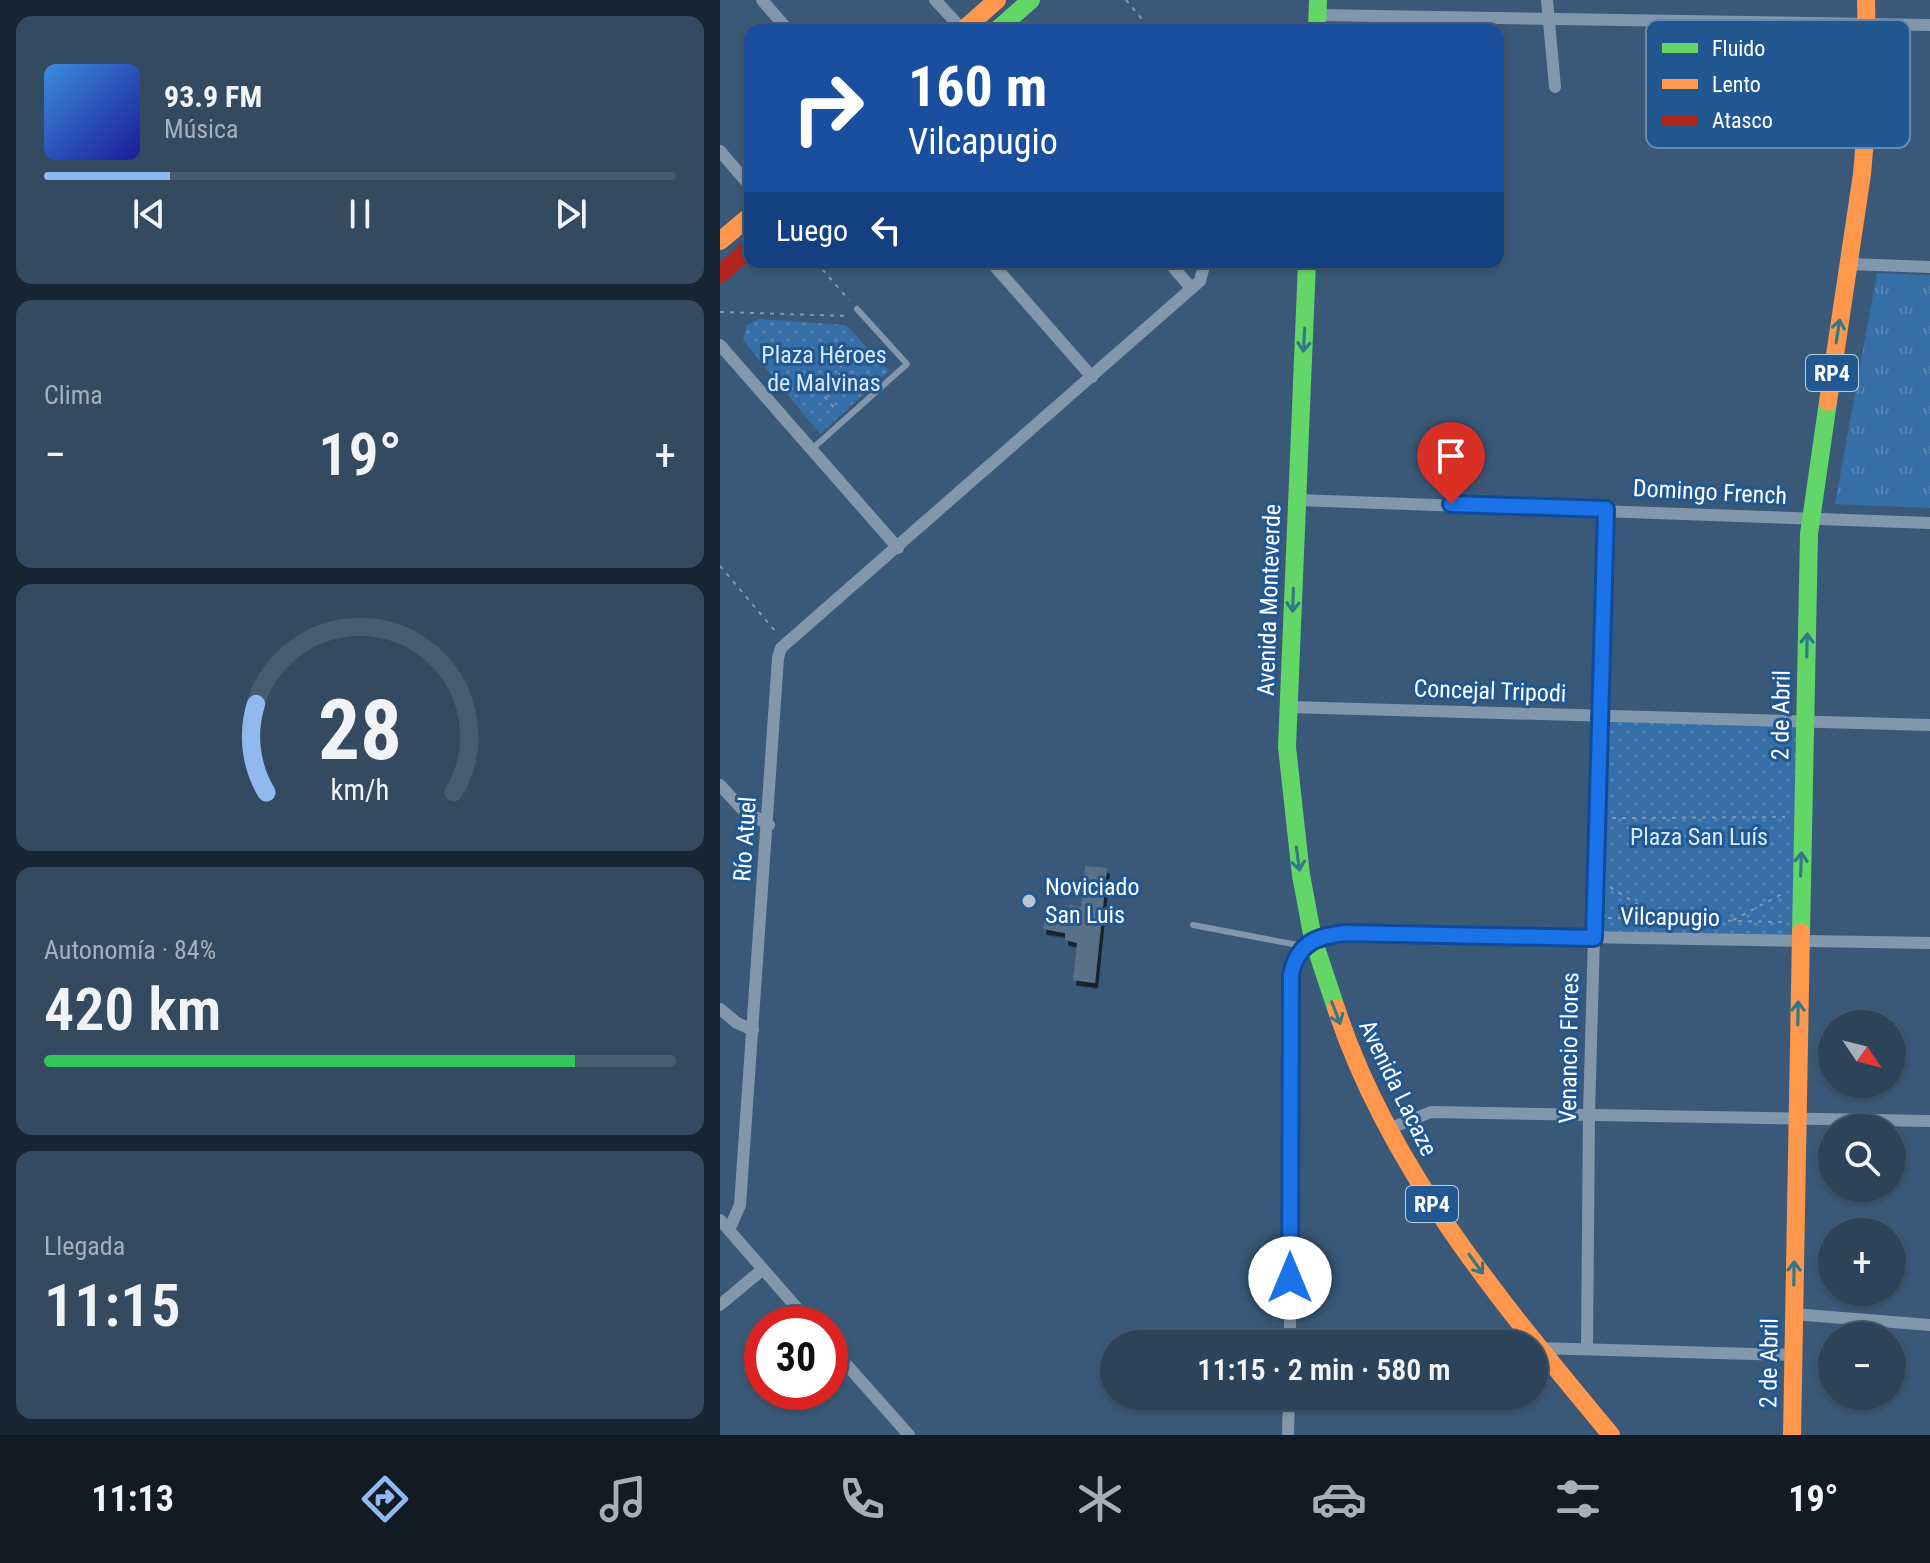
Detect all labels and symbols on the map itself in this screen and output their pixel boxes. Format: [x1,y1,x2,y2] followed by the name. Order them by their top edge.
[1646,20,1910,148] legend
[1712,36,1765,61] text: Fluido
[1712,72,1761,97] text: Lento
[1712,108,1773,133] text: Atasco
[1831,319,1846,344] one-way arrow
[1296,326,1311,353] one-way arrow
[761,341,887,397] park label: Plaza Héroes de Malvinas
[1806,355,1858,391] road number: RP4
[1417,422,1485,504] pin
[1632,474,1788,510] street label: Domingo French
[1252,503,1286,697] street label: Avenida Monteverde
[1285,586,1300,613] one-way arrow
[1799,632,1815,659] one-way arrow
[1766,670,1796,760] street label: 2 de Abril
[1413,674,1567,708] street label: Concejal Tripodi
[728,796,762,882] street label: Río Atuel
[1630,823,1768,851] park label: Plaza San Luís
[1291,845,1306,872] one-way arrow
[1793,851,1809,878] one-way arrow
[1045,873,1140,929] place label: Noviciado San Luis
[1020,892,1038,910] marker: Noviciado San Luis
[1620,902,1720,932] street label: Vilcapugio
[1554,972,1584,1124] street label: Venancio Flores
[1330,1000,1344,1025] one-way arrow
[1790,1000,1806,1027] one-way arrow
[1818,1010,1906,1098] north arrow
[1353,1015,1443,1161] street label: Avenida Lacaze
[1406,1186,1458,1222] road number: RP4
[1248,1236,1332,1320] position arrow
[1467,1253,1484,1274] one-way arrow
[1786,1260,1801,1287] one-way arrow
[744,1306,848,1410] speed limit sign: 30
[1754,1318,1784,1408] street label: 2 de Abril

